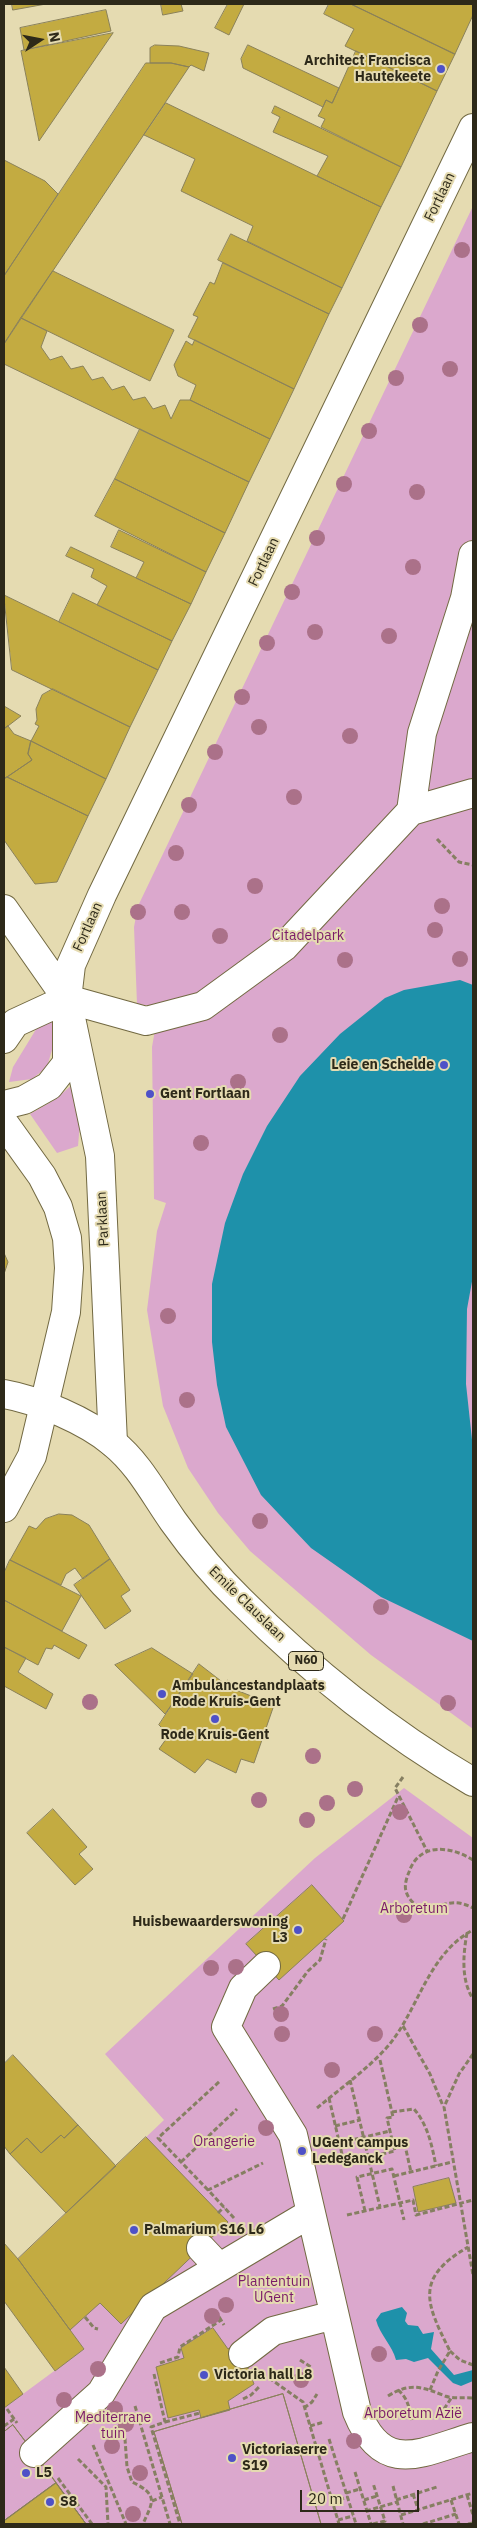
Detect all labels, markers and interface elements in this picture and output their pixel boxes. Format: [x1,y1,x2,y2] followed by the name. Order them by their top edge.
[15,15,65,65] north arrow
[45,30,65,44] text: N
[304,53,431,85] place label: Architect Francisca Hautekeete
[435,63,447,75] marker: Architect Francisca Hautekeete
[421,170,459,224] street label: Fortlaan
[245,535,283,589] street label: Fortlaan
[70,900,106,954] street label: Fortlaan
[272,928,344,944] park label: Citadelpark
[331,1057,434,1073] place label: Leie en Schelde
[438,1059,450,1071] marker: Leie en Schelde
[160,1086,250,1102] place label: Gent Fortlaan
[144,1088,156,1100] marker: Gent Fortlaan
[93,1191,113,1247] street label: Parklaan
[205,1563,289,1645] street label: Emile Clauslaan
[288,1652,324,1670] road number: N60
[172,1678,325,1710] place label: Ambulancestandplaats Rode Kruis-Gent
[156,1688,168,1700] marker: Ambulancestandplaats Rode Kruis-Gent
[209,1713,221,1725] marker: Rode Kruis-Gent
[161,1727,269,1743] place label: Rode Kruis-Gent
[380,1901,448,1917] park label: Arboretum
[132,1914,288,1946] place label: Huisbewaarderswoning L3
[292,1924,304,1936] marker: Huisbewaarderswoning L3
[193,2134,255,2150] park label: Orangerie
[312,2135,408,2168] place label: UGent campus Ledeganck
[296,2145,308,2157] marker: UGent campus Ledeganck
[144,2222,264,2238] place label: Palmarium S16 L6
[128,2224,140,2236] marker: Palmarium S16 L6
[238,2274,310,2306] park label: Plantentuin UGent
[214,2367,312,2383] place label: Victoria hall L8
[198,2369,210,2381] marker: Victoria hall L8
[364,2406,462,2422] park label: Arboretum Azië
[75,2410,151,2442] park label: Mediterrane tuin
[242,2442,327,2474] place label: Victoriaserre S19
[226,2452,238,2464] marker: Victoriaserre S19
[36,2465,52,2481] place label: L5
[20,2467,32,2479] marker: L5
[302,2480,421,2512] scale bar
[308,2489,343,2508] text: 20 m
[60,2494,77,2510] place label: S8
[44,2496,56,2508] marker: S8

